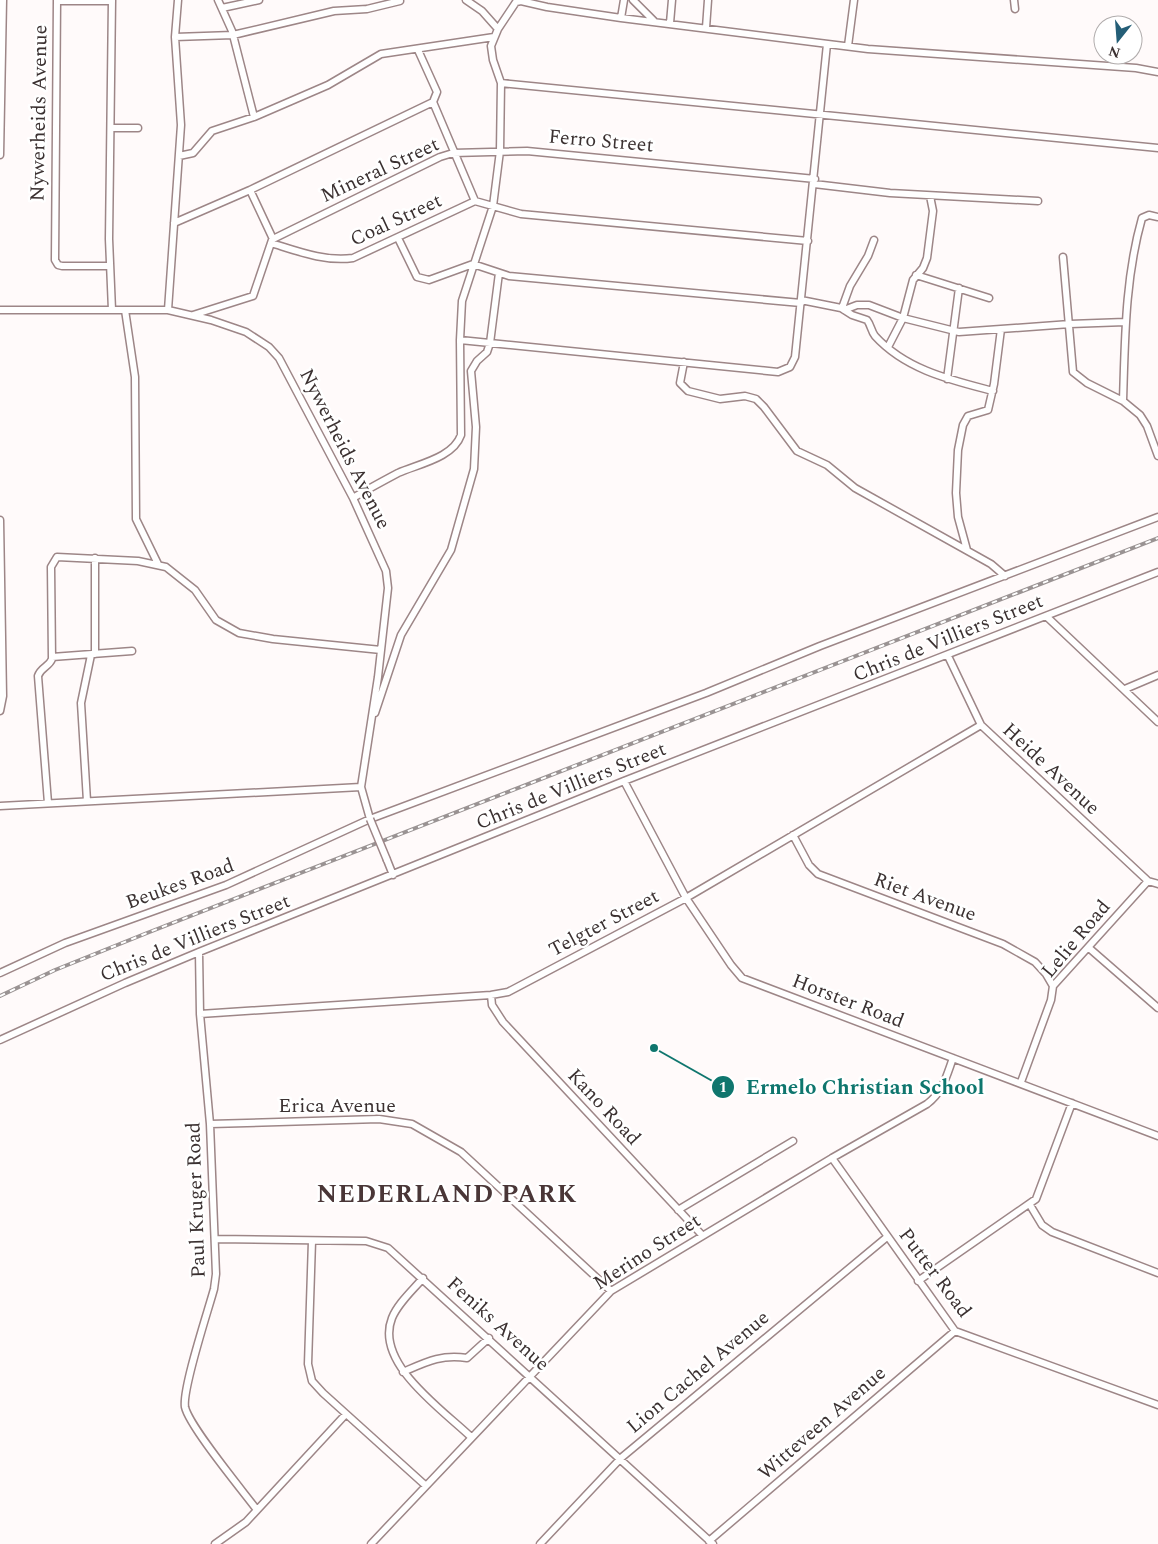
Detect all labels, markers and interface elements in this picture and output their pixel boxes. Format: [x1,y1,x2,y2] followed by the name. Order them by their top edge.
[1093,15,1143,65] north arrow
[22,24,56,202] street label: Nywerheids Avenue
[1106,40,1123,64] text: N
[547,121,655,161] street label: Ferro Street
[316,129,444,211] street label: Mineral Street
[345,186,447,254] street label: Coal Street
[292,363,398,535] street label: Nywerheids Avenue
[848,586,1048,690] street label: Chris de Villiers Street
[995,716,1107,822] street label: Heide Avenue
[471,734,671,838] street label: Chris de Villiers Street
[122,851,238,917] street label: Beukes Road
[869,865,981,929] street label: Riet Avenue
[543,881,665,965] street label: Telgter Street
[95,886,295,990] street label: Chris de Villiers Street
[1034,893,1118,985] street label: Lelie Road
[787,966,909,1036] street label: Horster Road
[560,1062,648,1152] street label: Kano Road
[711,1069,994,1105] callout: Ermelo Christian School
[746,1072,984,1104] text: Ermelo Christian School
[719,1076,727,1099] text: 1
[278,1091,396,1121] street label: Erica Avenue
[178,1121,214,1279] street label: Paul Kruger Road
[317,1176,577,1214] district label: NEDERLAND PARK
[587,1206,707,1298] street label: Merino Street
[891,1222,979,1324] street label: Putter Road
[440,1269,556,1379] street label: Feniks Avenue
[620,1303,776,1441] street label: Lion Cachel Avenue
[751,1359,893,1487] street label: Witteveen Avenue

